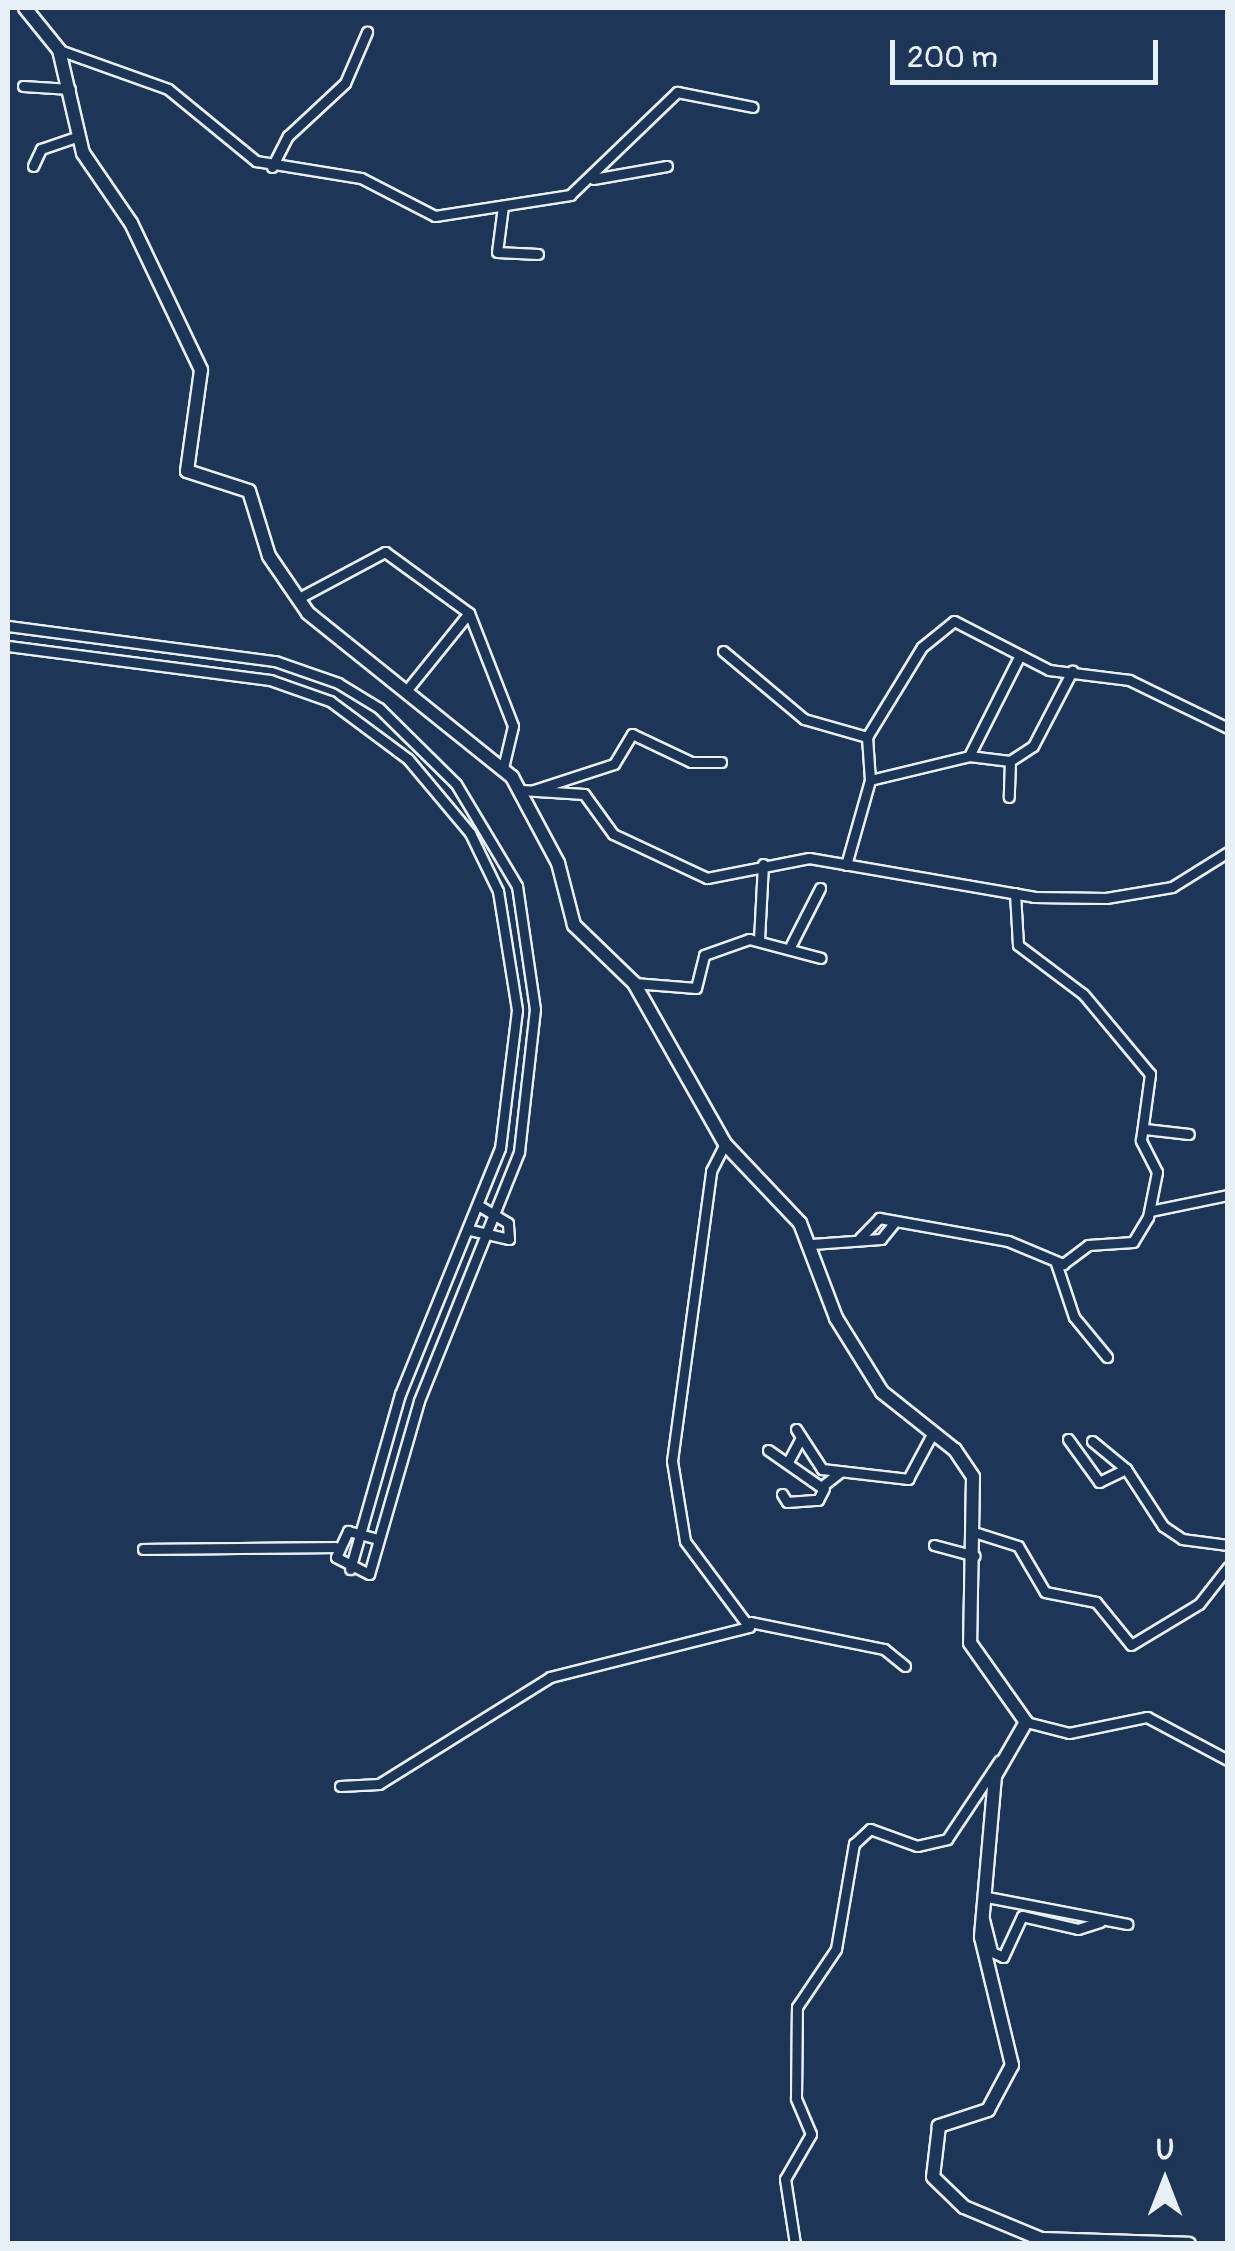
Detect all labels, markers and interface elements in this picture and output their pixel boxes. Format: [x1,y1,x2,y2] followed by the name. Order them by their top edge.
[895,20,1162,82] scale bar
[907,39,998,76] text: 200 m
[1115,2131,1215,2231] north arrow
[1156,2133,1174,2168] text: U

